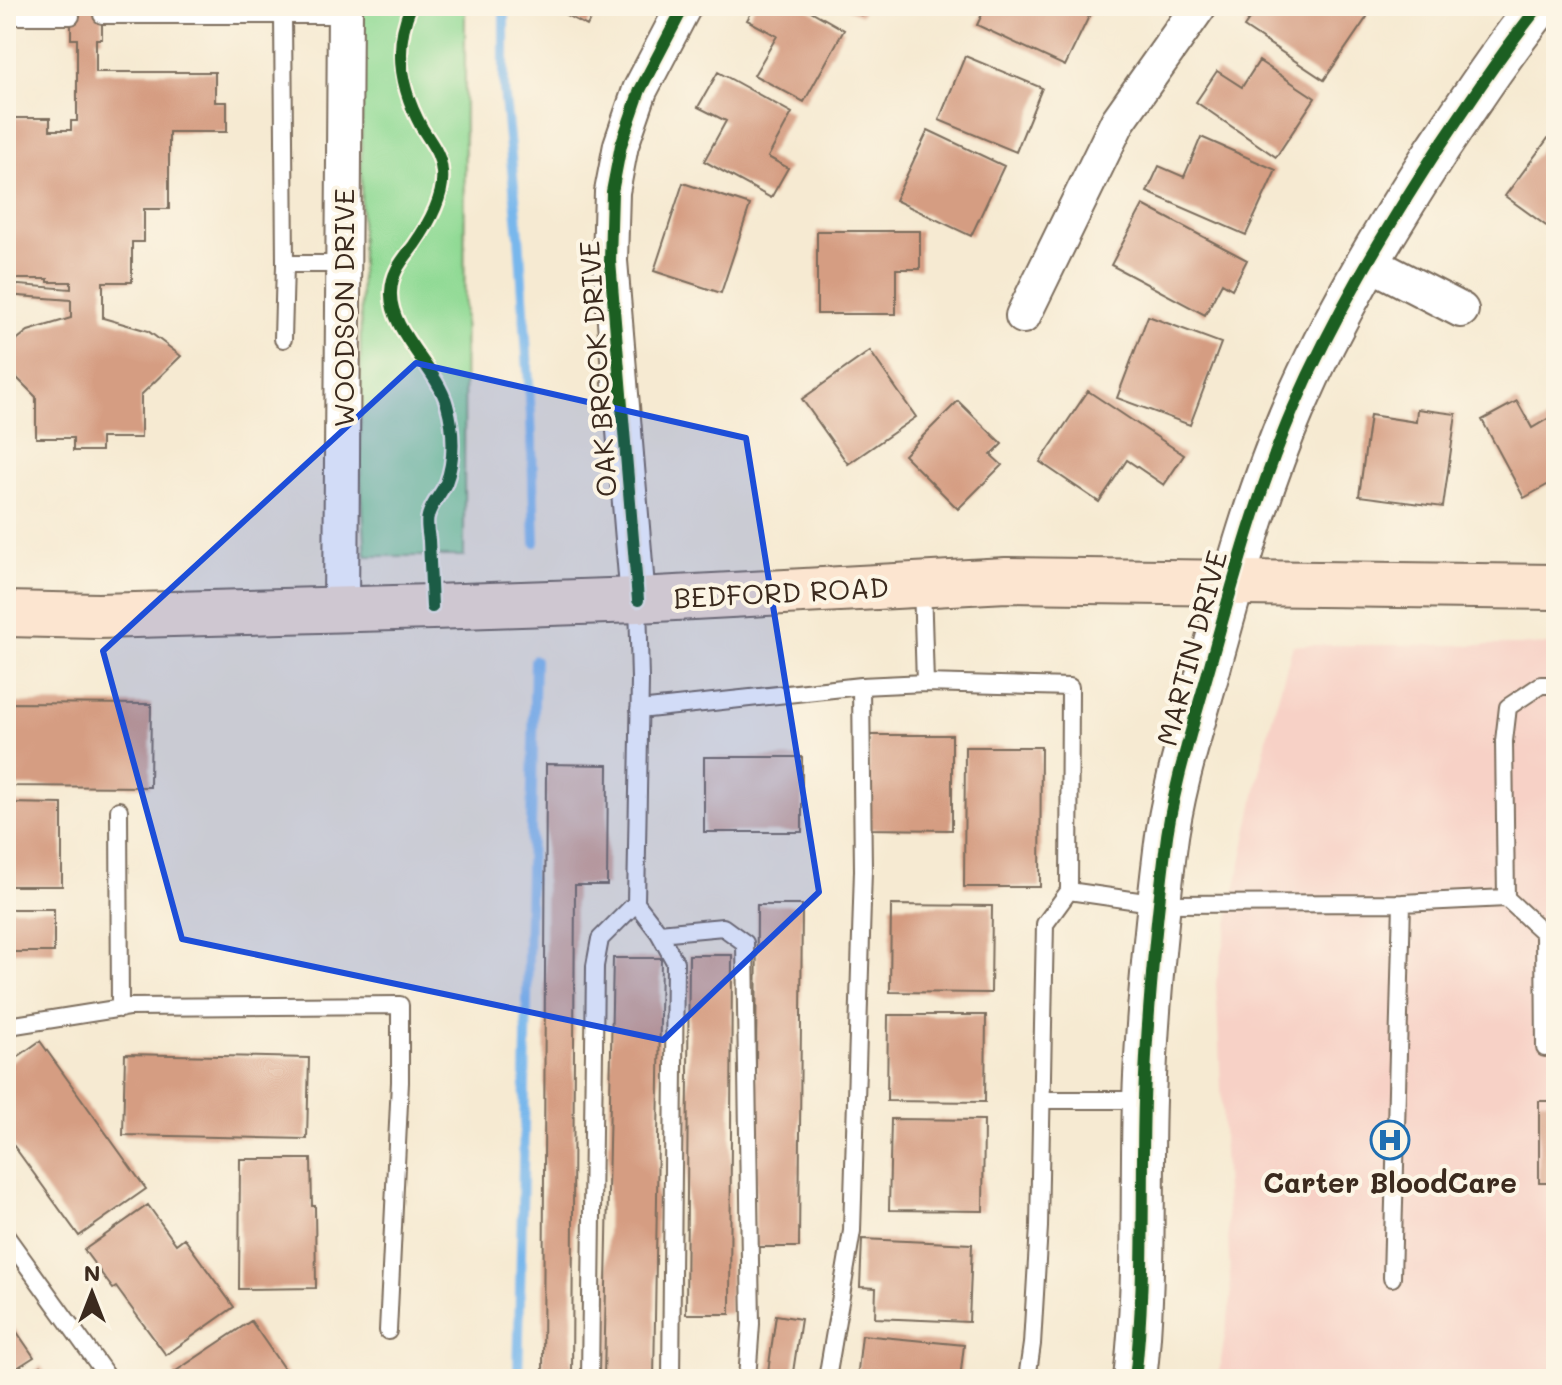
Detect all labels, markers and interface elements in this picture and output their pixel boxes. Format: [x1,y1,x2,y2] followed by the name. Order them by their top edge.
[325,188,361,428] street label: WOODSON DRIVE
[570,240,624,498] street label: OAK BROOK DRIVE
[1148,546,1234,750] street label: MARTIN DRIVE
[673,568,889,616] street label: BEDFORD ROAD
[1369,1119,1411,1161] hospital icon: Carter BloodCare
[1263,1164,1517,1200] place label: Carter BloodCare
[52,1253,132,1333] north arrow
[84,1258,100,1287] text: N

